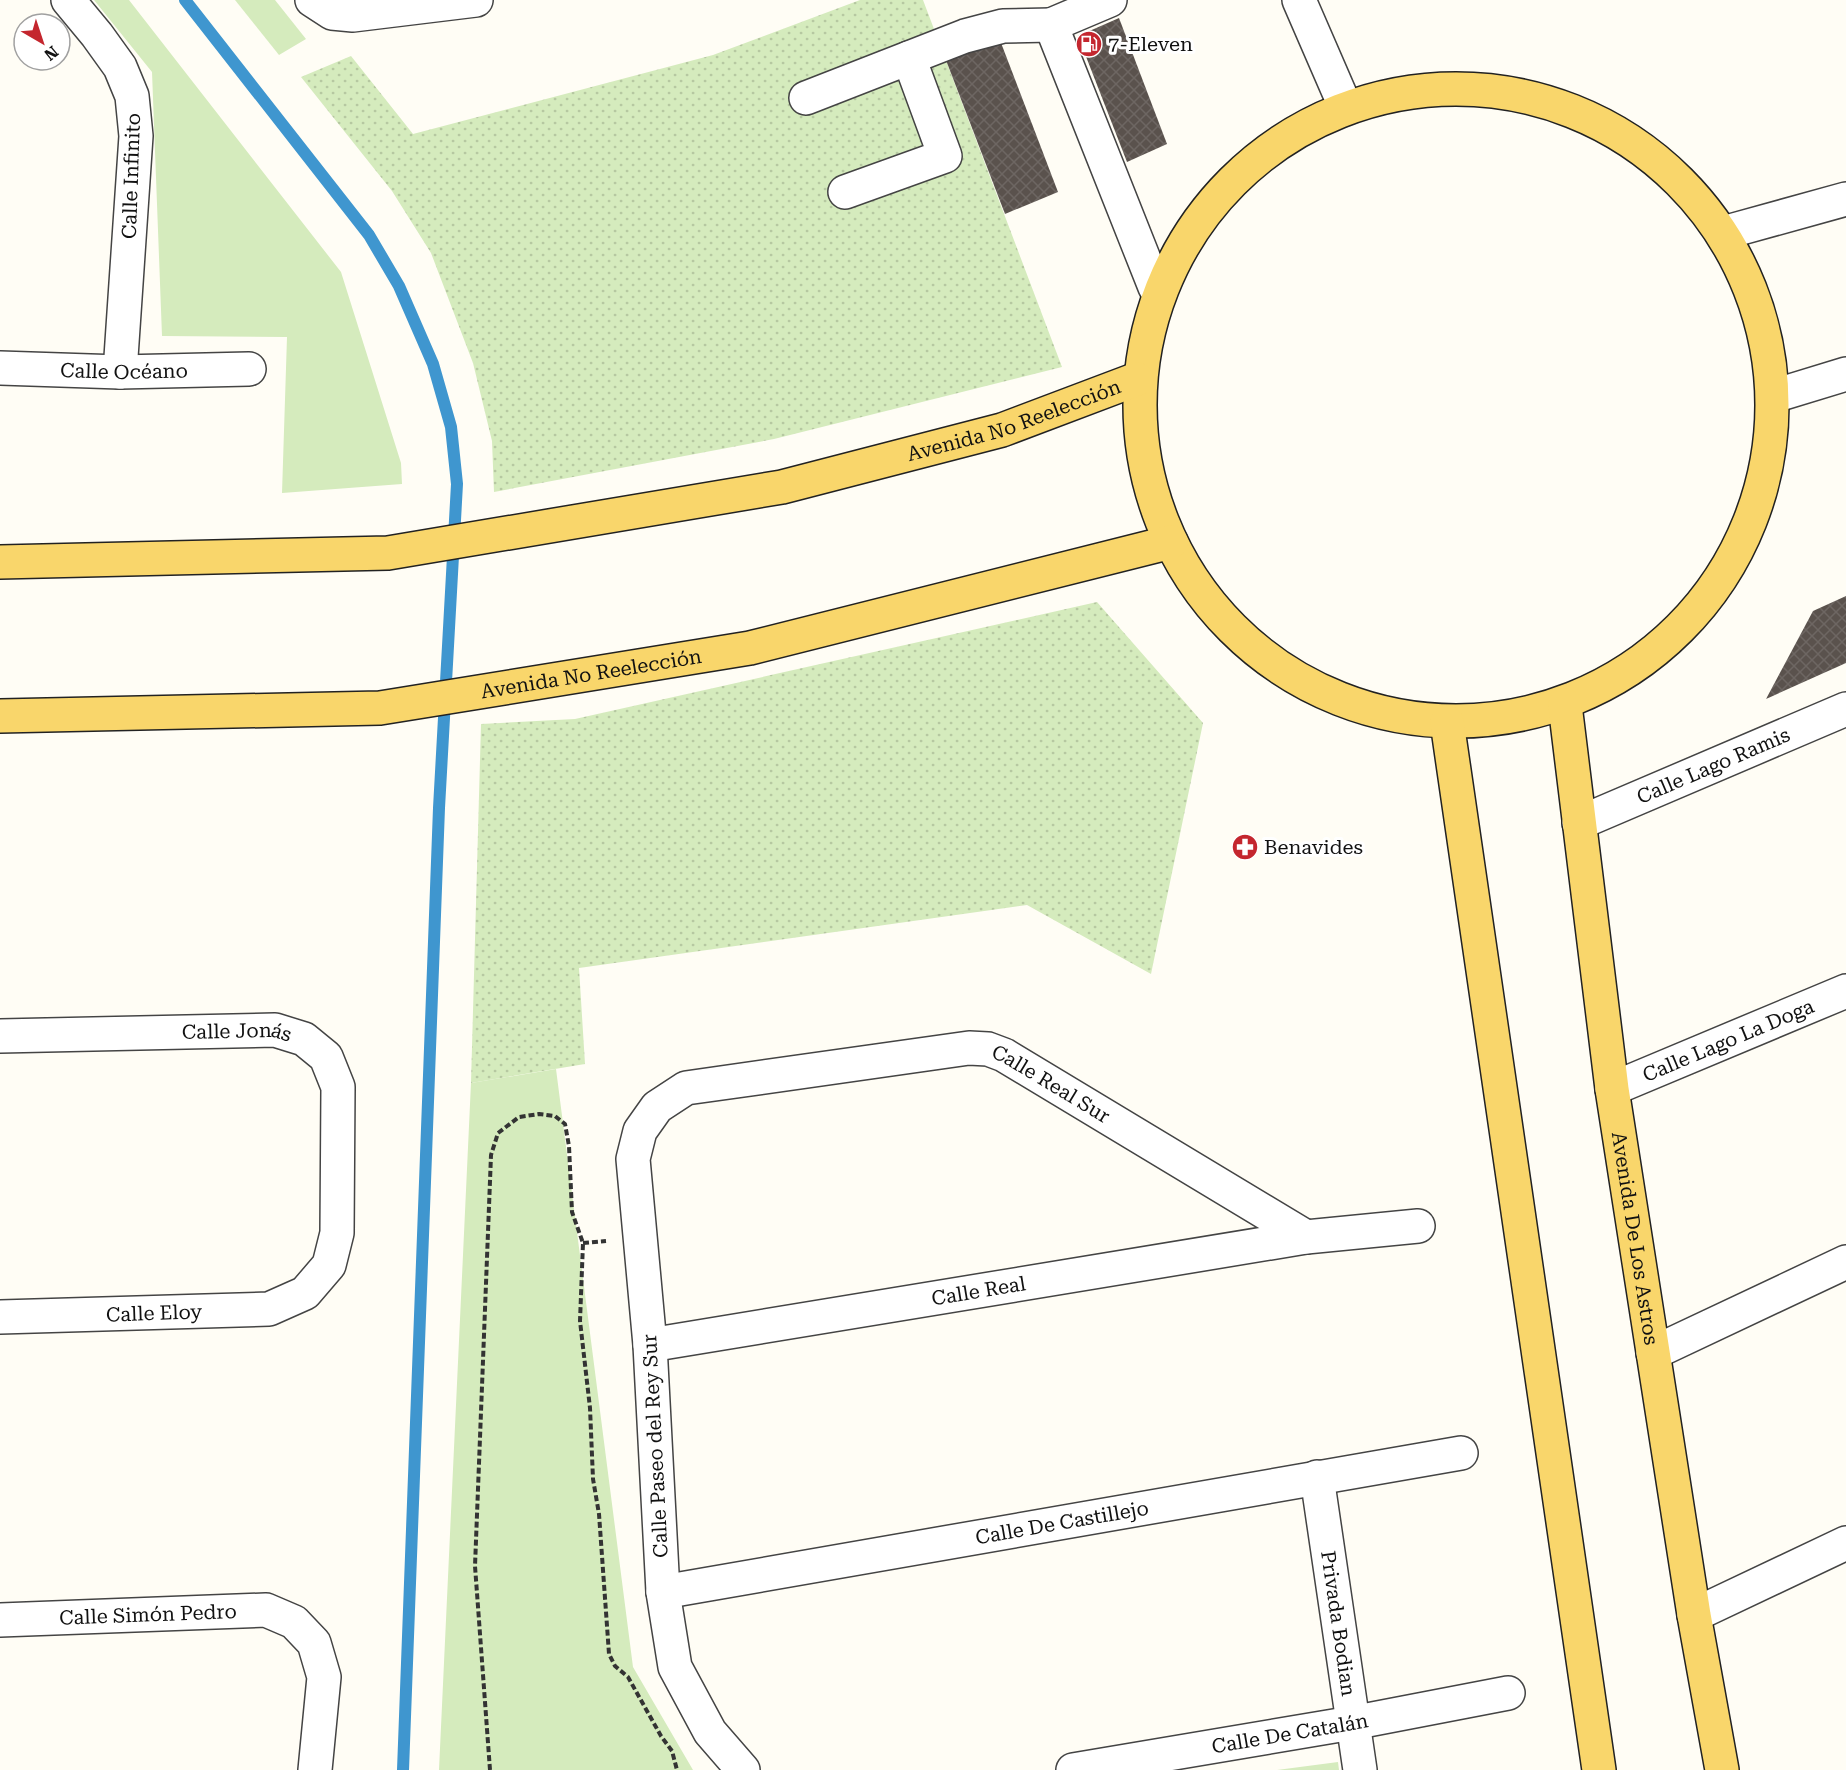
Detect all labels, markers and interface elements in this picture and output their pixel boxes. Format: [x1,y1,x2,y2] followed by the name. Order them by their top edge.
[12,12,72,72] north arrow
[1074,29,1104,59] fuel station icon: 7-Eleven
[1108,32,1193,56] place label: 7-Eleven
[40,42,62,65] text: N
[117,112,145,240] street label: Calle Infinito
[60,358,188,384] street label: Calle Océano
[905,374,1124,466] street label: Avenida No Reelección
[479,644,703,703] street label: Avenida No Reelección
[1633,722,1793,809] street label: Calle Lago Ramis
[1230,832,1260,862] pharmacy icon: Benavides
[1264,835,1363,859] place label: Benavides
[1639,994,1818,1087] street label: Calle Lago La Doga
[182,1018,295,1047] street label: Calle Jonás
[989,1040,1114,1128] street label: Calle Real Sur
[1607,1130,1664,1347] street label: Avenida De Los Astros
[930,1271,1027,1310] street label: Calle Real
[105,1299,203,1327] street label: Calle Eloy
[637,1334,673,1558] street label: Calle Paseo del Rey Sur
[974,1496,1150,1549] street label: Calle De Castillejo
[1316,1549,1361,1698] street label: Privada Bodian
[59,1599,237,1630] street label: Calle Simón Pedro
[1210,1708,1370,1758] street label: Calle De Catalán

